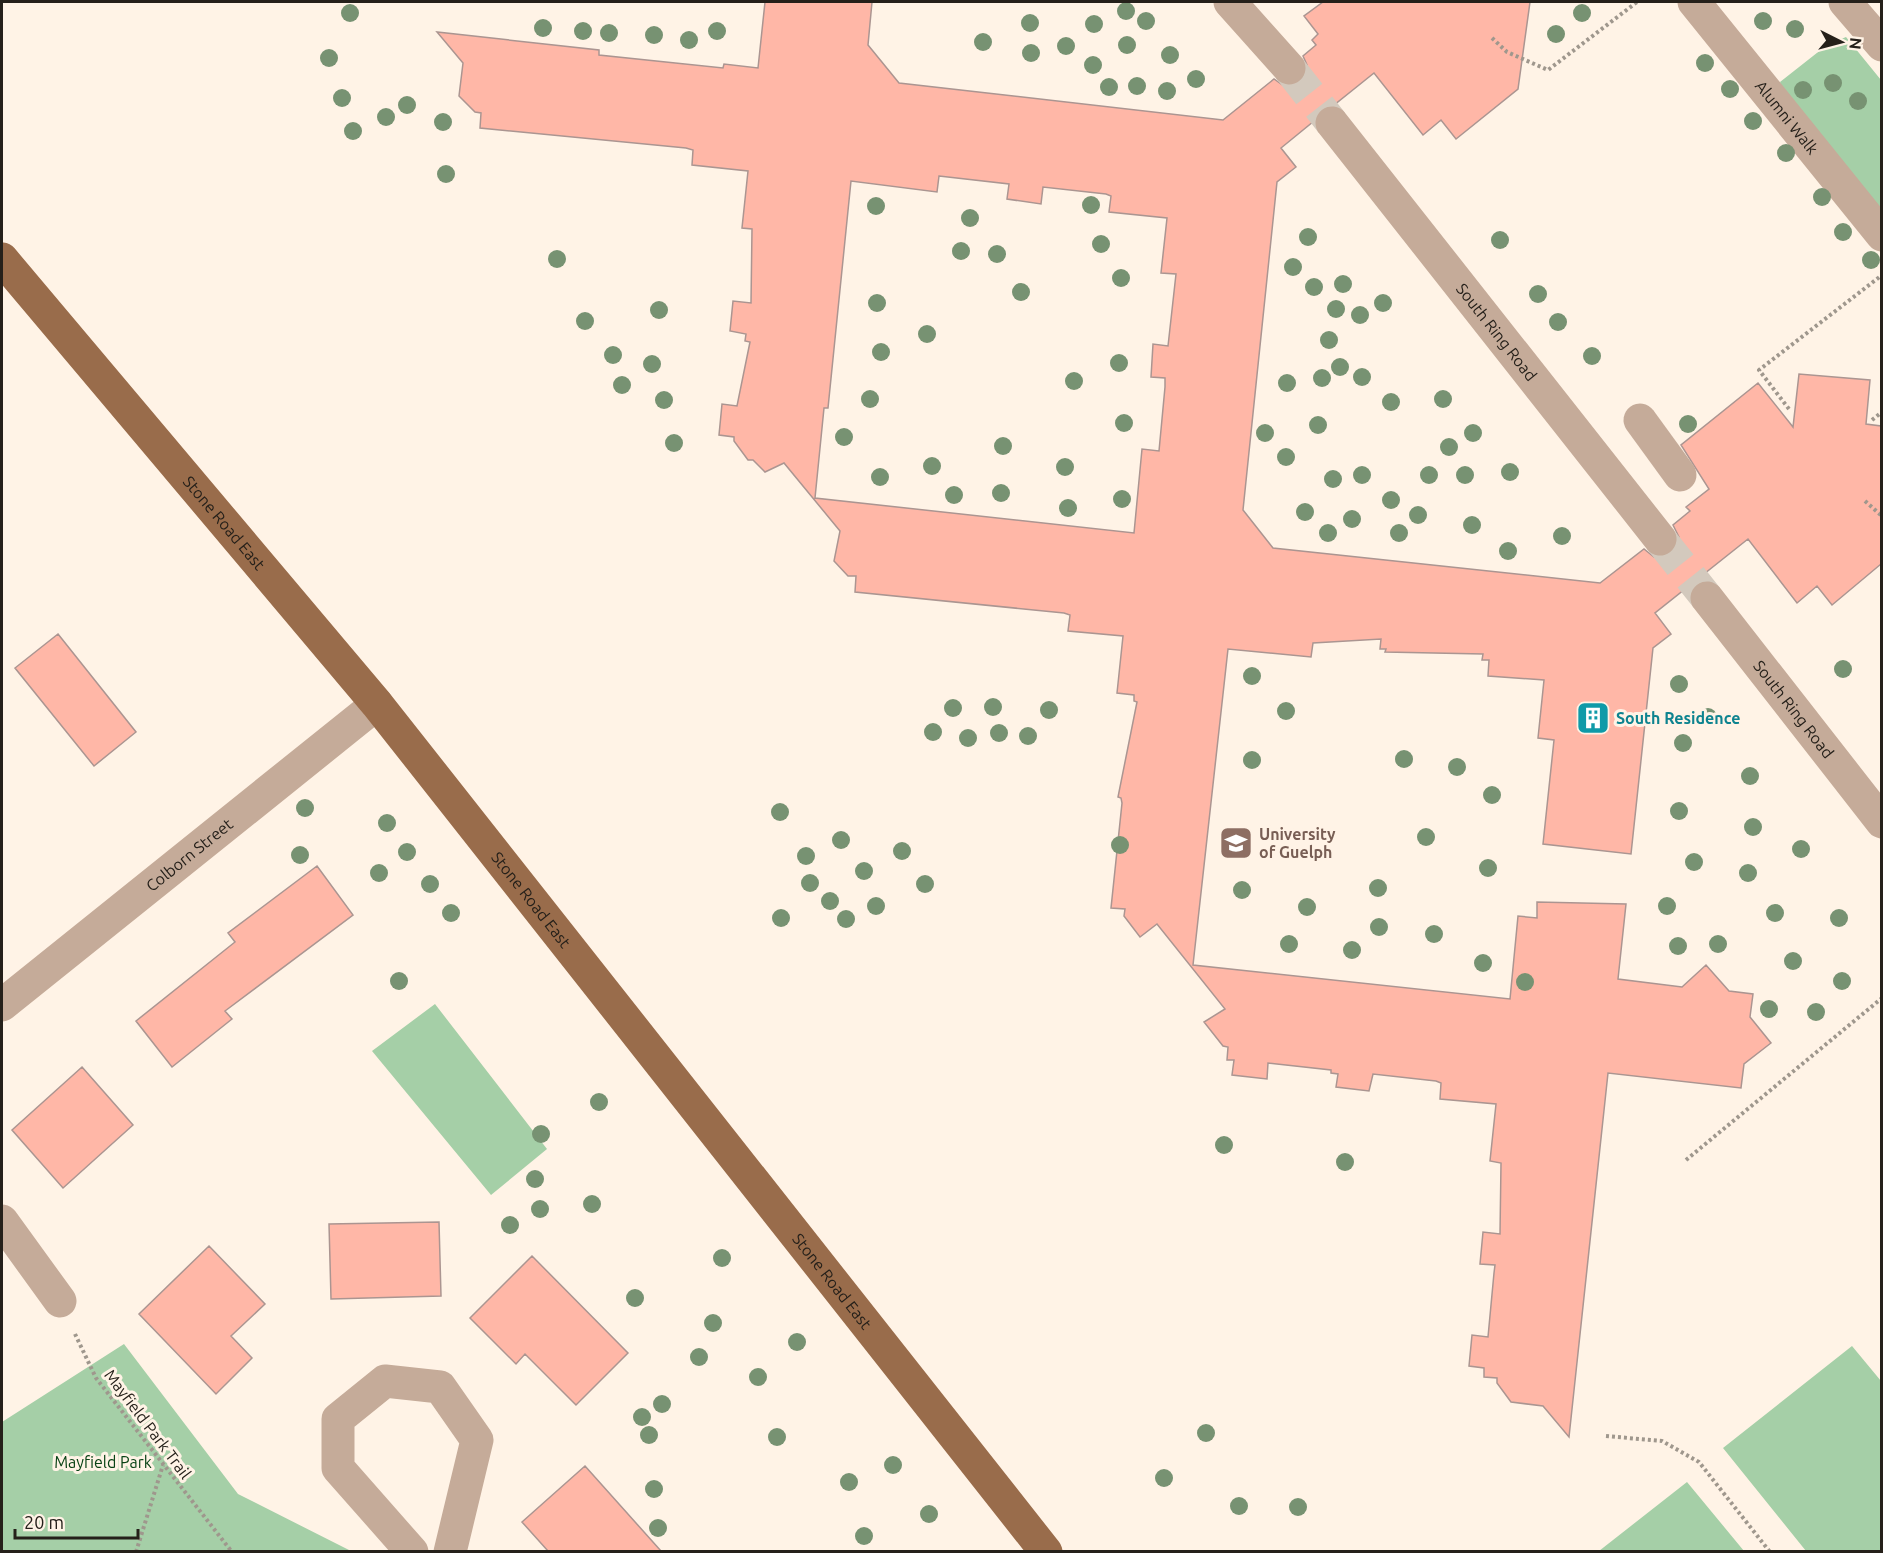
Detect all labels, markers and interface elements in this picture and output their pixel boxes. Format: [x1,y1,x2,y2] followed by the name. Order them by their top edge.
[1811,12,1871,72] north arrow
[1846,37,1865,50] text: N
[1752,77,1822,158] street label: Alumni Walk
[1453,280,1541,384] street label: South Ring Road
[180,472,269,574] street label: Stone Road East
[1750,657,1837,761] street label: South Ring Road
[1575,700,1611,736] building icon: South Residence
[1616,709,1740,727] place label: South Residence
[142,814,237,895] street label: Colborn Street
[1218,825,1254,861] school or university icon: University of Guelph
[1259,825,1336,861] place label: University of Guelph
[488,848,575,951] street label: Stone Road East
[789,1230,876,1333] street label: Stone Road East
[101,1366,195,1482] street label: Mayfield Park Trail
[54,1452,152,1472] park label: Mayfield Park
[15,1502,138,1540] scale bar
[24,1512,64,1532] text: 20 m

